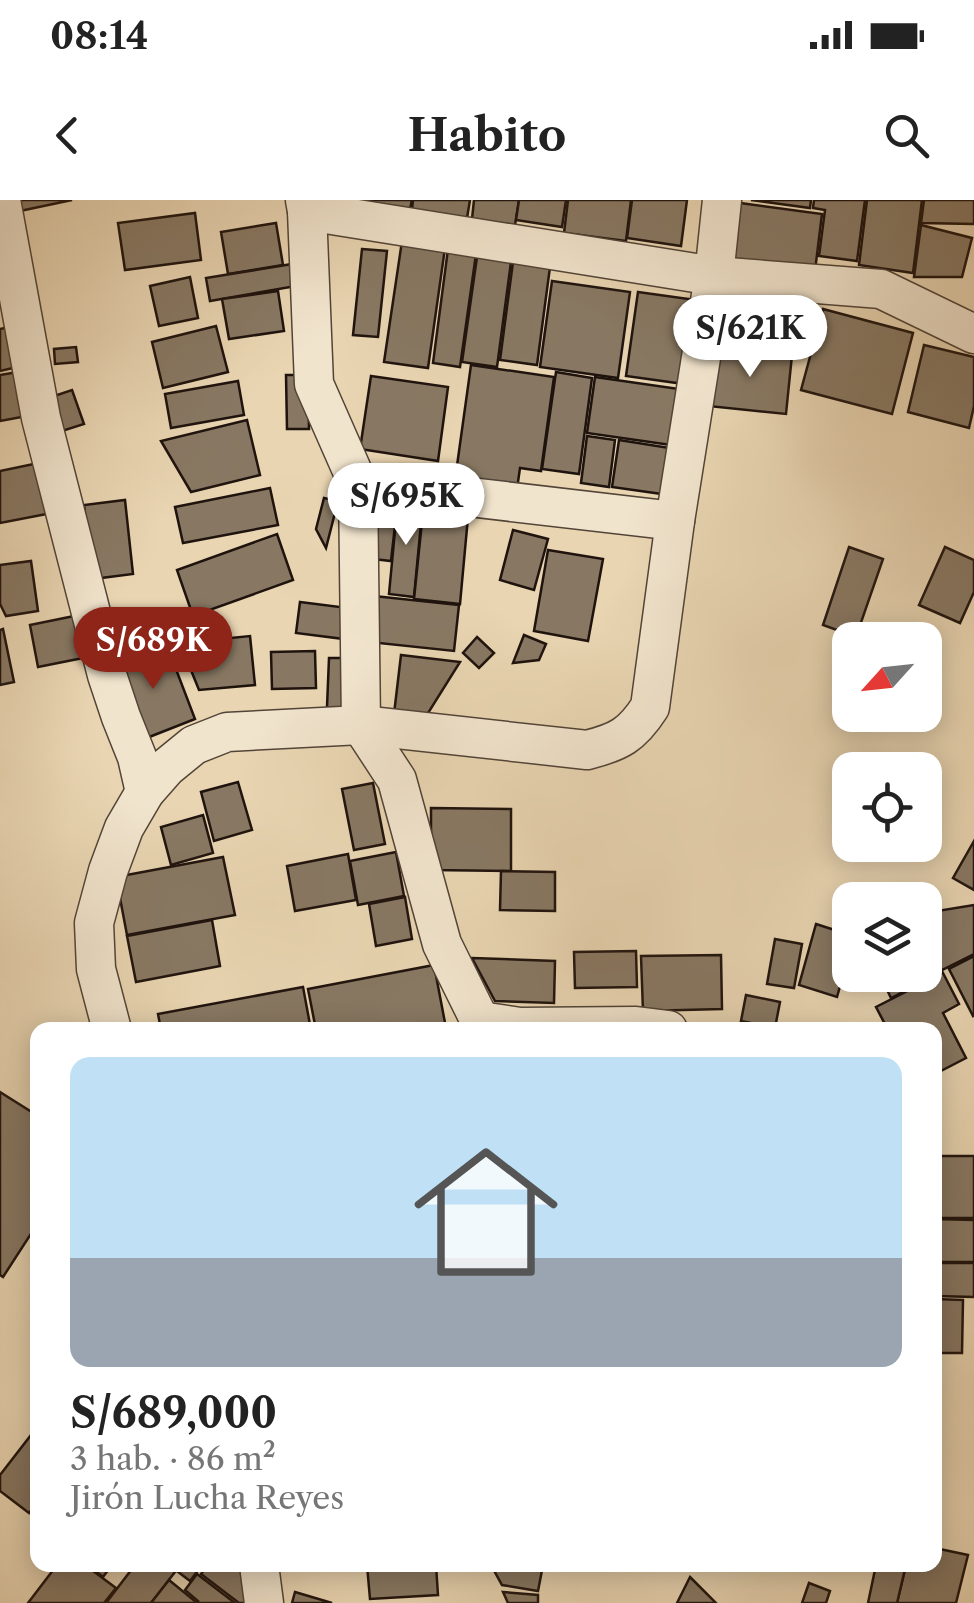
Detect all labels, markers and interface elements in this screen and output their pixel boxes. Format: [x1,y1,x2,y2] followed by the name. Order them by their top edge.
[50,12,149,59] text: 08:14
[408,107,566,163] text: Habito
[40,108,95,163] icon: back
[879,108,934,163] icon: search
[669,295,831,380] pin: S/621K
[695,308,805,347] text: S/621K
[325,463,487,548] pin: S/695K
[349,476,463,515] text: S/695K
[72,607,234,692] pin: S/689K
[95,620,211,659] text: S/689K
[832,622,942,732] north arrow
[832,622,942,992] map controls
[832,752,942,862] button: locate
[832,882,942,992] button: layers
[396,1122,576,1302] icon: home
[70,1387,277,1439] text: S/689,000
[70,1439,276,1478] text: 3 hab. · 86 m²
[70,1478,344,1517] text: Jirón Lucha Reyes

